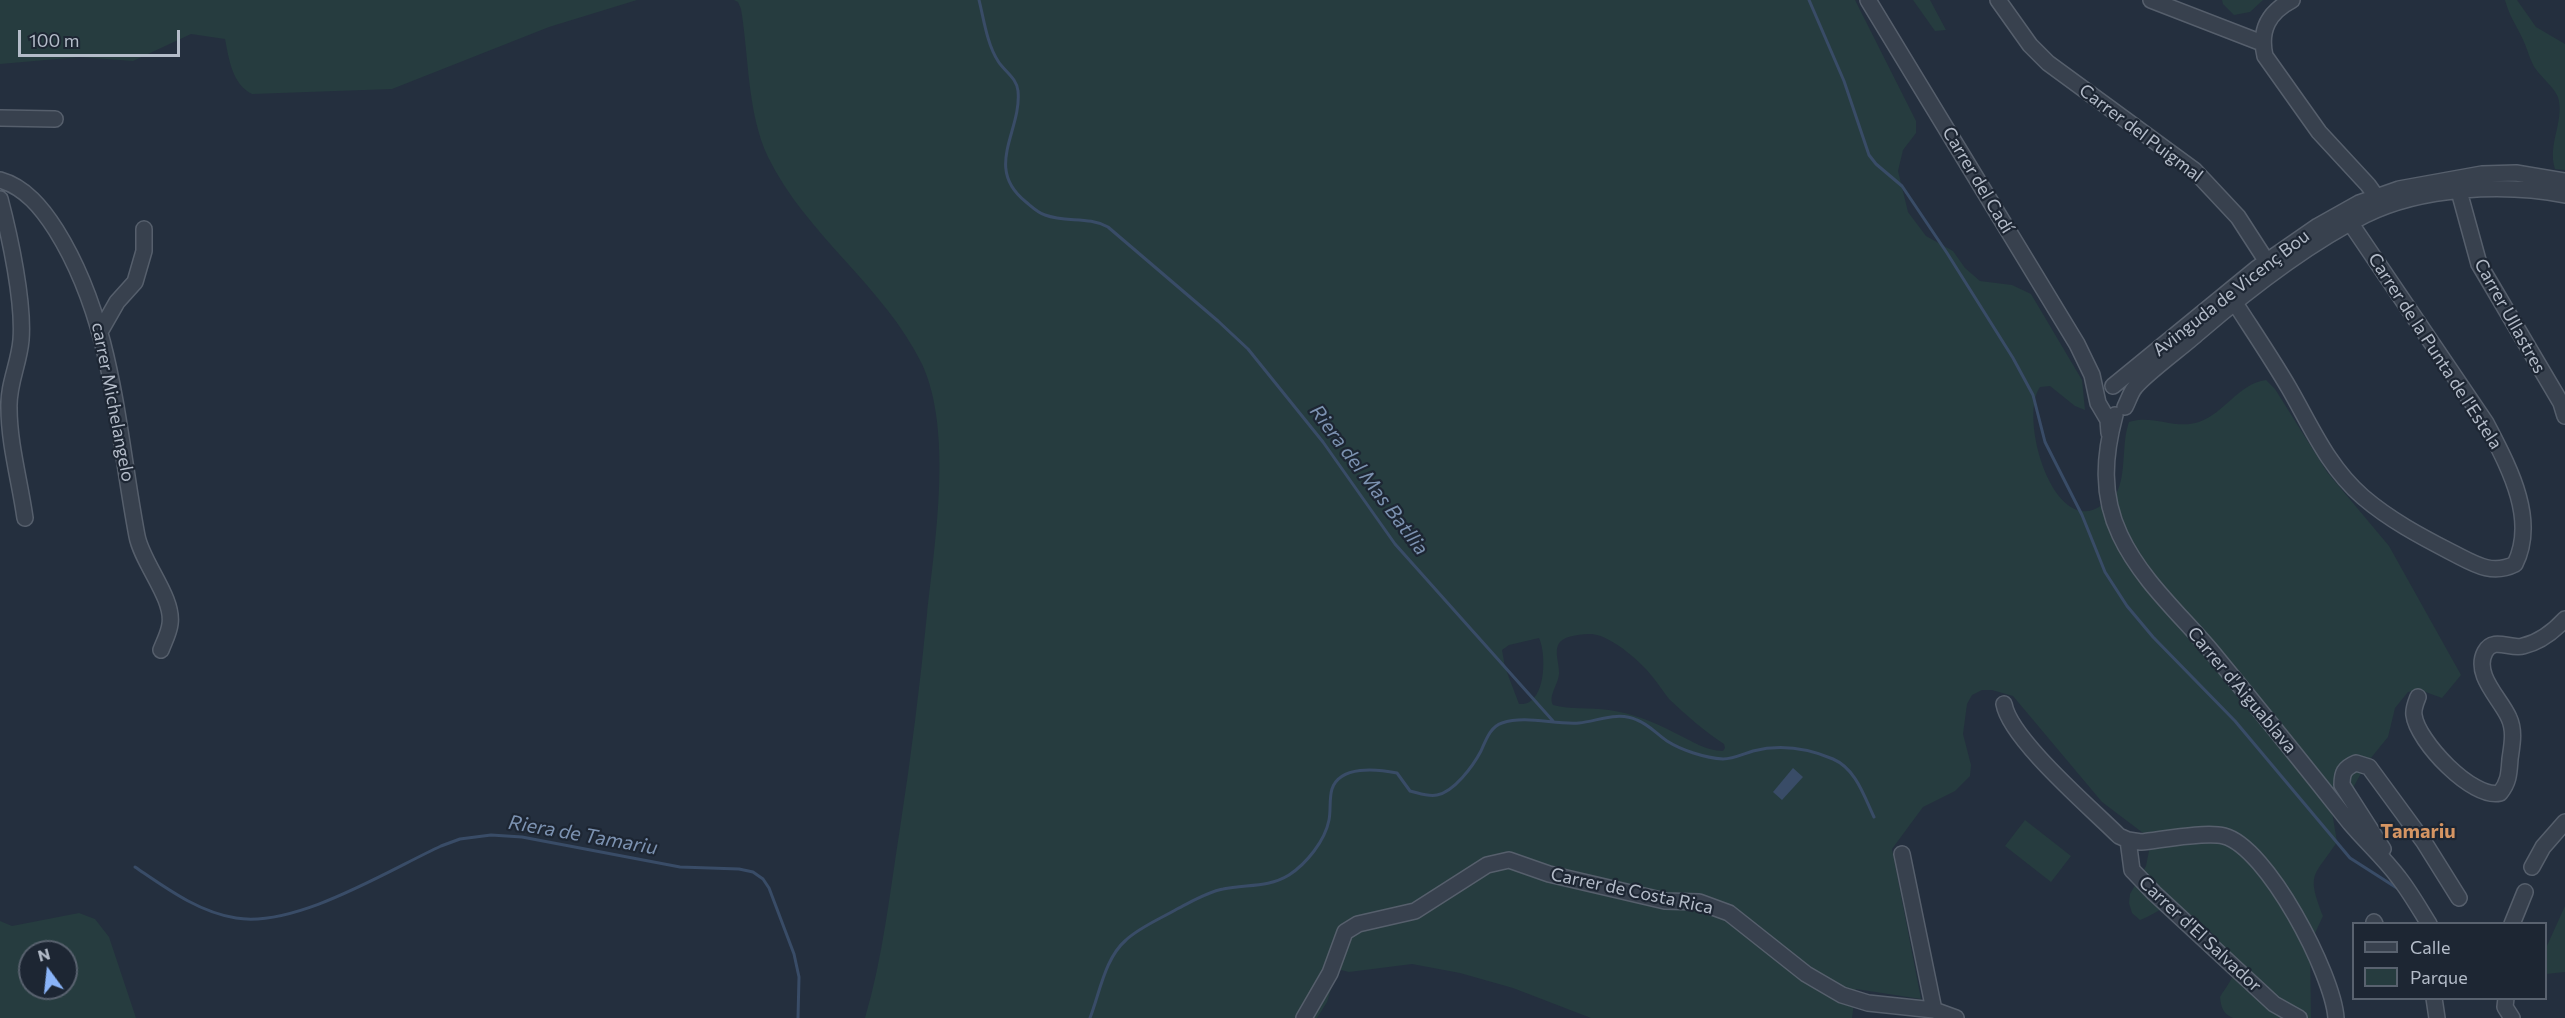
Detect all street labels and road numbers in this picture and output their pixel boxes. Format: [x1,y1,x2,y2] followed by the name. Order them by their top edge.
[2075,79,2207,187] street label: Carrer del Puigmal
[1938,123,2018,237] street label: Carrer del Cadí
[2148,225,2314,361] street label: Avinguda de Vicenç Bou
[2363,249,2507,453] street label: Carrer de la Punta de l'Estela
[2470,255,2550,377] street label: Carrer Ullastres
[87,321,139,483] street label: carrer Michelangelo
[2183,622,2301,758] street label: Carrer d'Aiguablava
[1549,863,1715,919] street label: Carrer de Costa Rica
[2134,872,2266,996] street label: Carrer d'El Salvador

